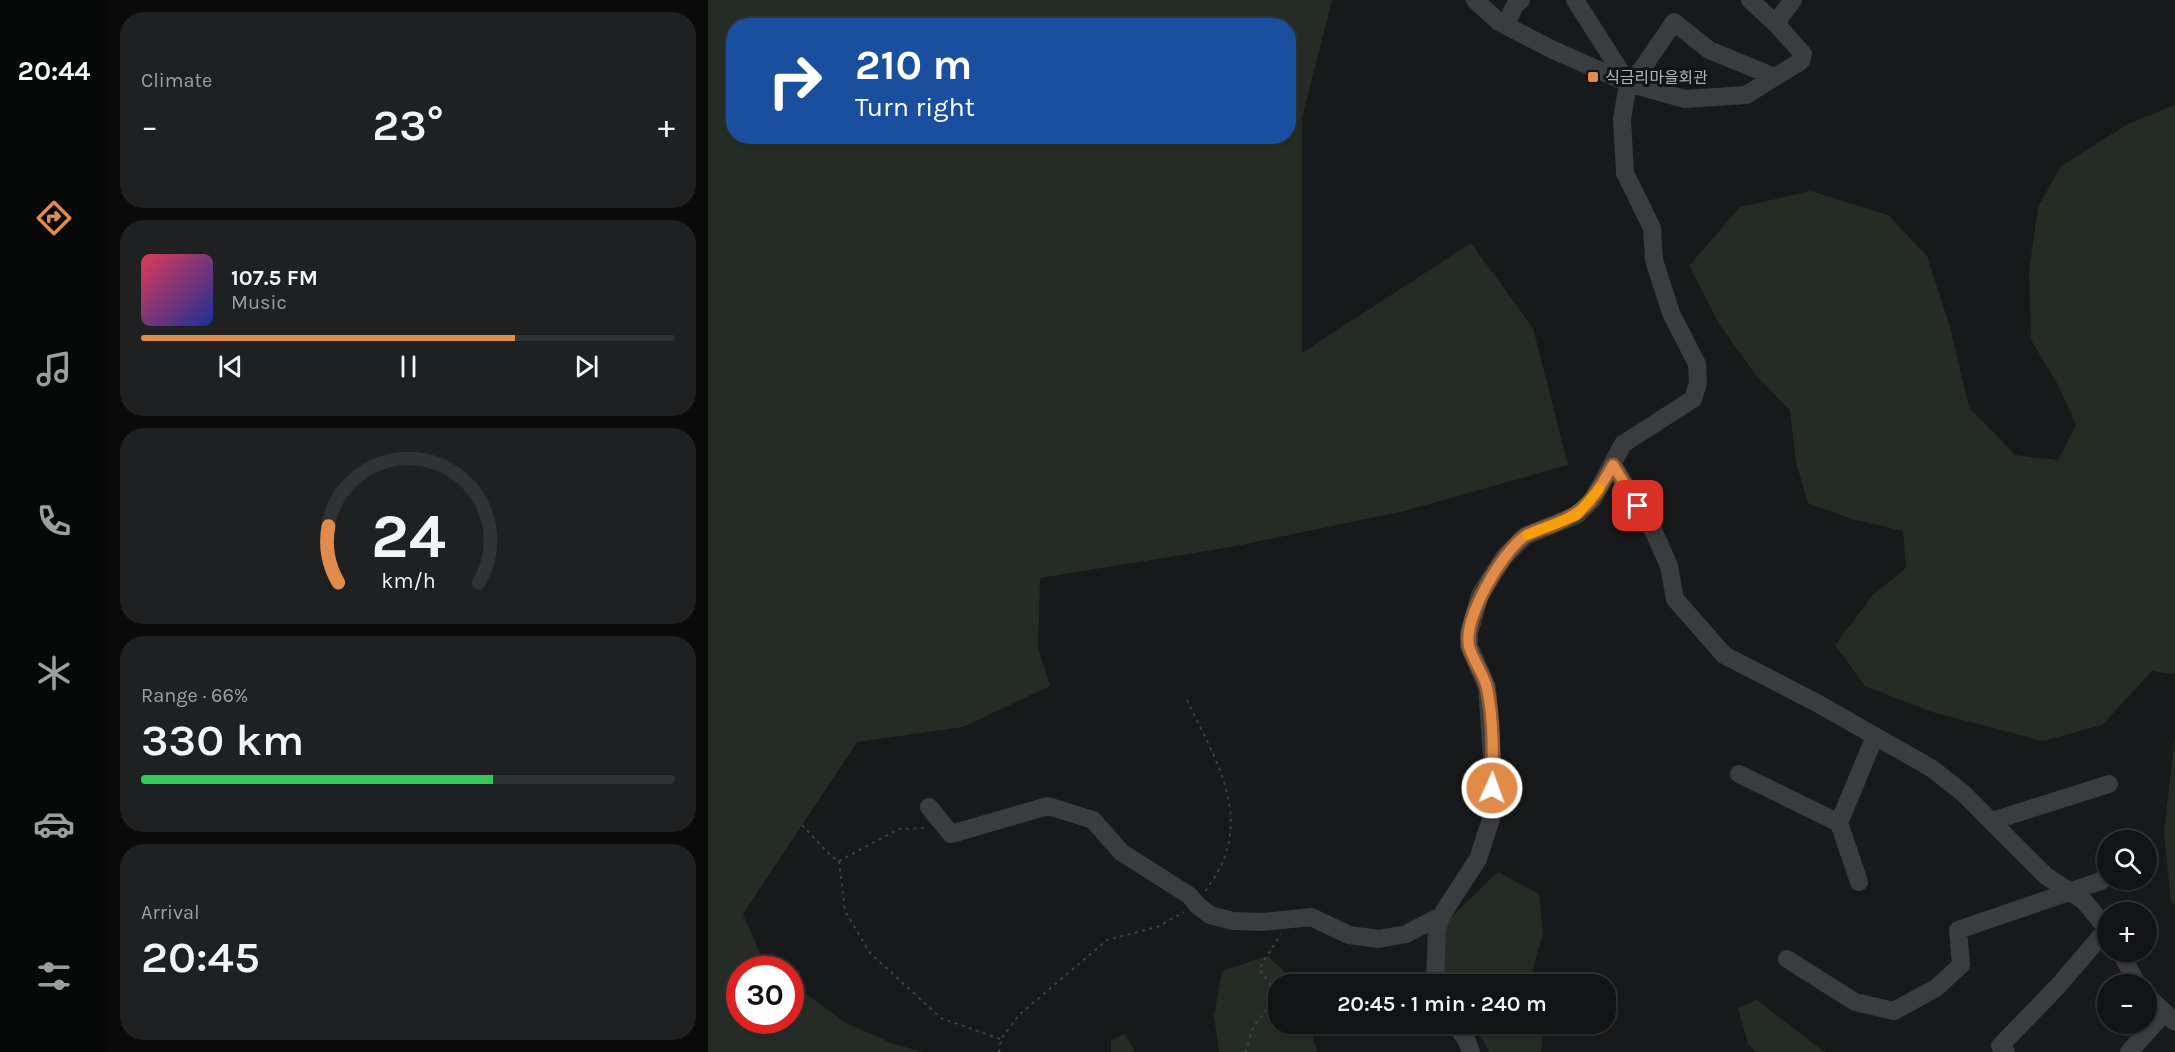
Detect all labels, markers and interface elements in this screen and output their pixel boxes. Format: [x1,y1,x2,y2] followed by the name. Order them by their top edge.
[855,40,972,90] text: 210 m
[756,42,834,120] icon: right
[18,55,90,87] text: 20:44
[1605,68,1708,87] place label: 식금리마을회관
[141,69,212,92] text: Climate
[1586,70,1600,84] marker: 식금리마을회관
[855,91,975,123] text: Turn right
[372,99,444,151] text: 23°
[141,107,158,145] text: −
[658,107,675,145] text: +
[33,197,75,239] icon: directions
[231,265,318,291] text: 107.5 FM
[231,291,287,314] text: Music
[33,348,75,390] icon: music
[214,350,247,383] icon: previous
[392,350,425,383] icon: pause
[570,350,603,383] icon: next
[1612,480,1663,531] pin
[1621,489,1654,522] icon: arrive
[33,500,75,542] icon: phone
[371,500,445,573] text: 24
[381,568,435,593] text: km/h
[33,652,75,694] icon: climate
[141,684,248,707] text: Range · 66%
[141,714,304,766] text: 330 km
[1460,756,1524,820] position arrow
[33,803,75,845] icon: car
[2097,830,2157,1034] map controls
[2097,830,2157,890] button: search
[141,901,200,924] text: Arrival
[2097,902,2157,962] button: +
[141,931,260,983] text: 20:45
[33,955,75,997] icon: filters
[726,956,804,1034] speed limit sign: 30
[2097,974,2157,1034] button: −
[1337,991,1547,1017] text: 20:45 · 1 min · 240 m

